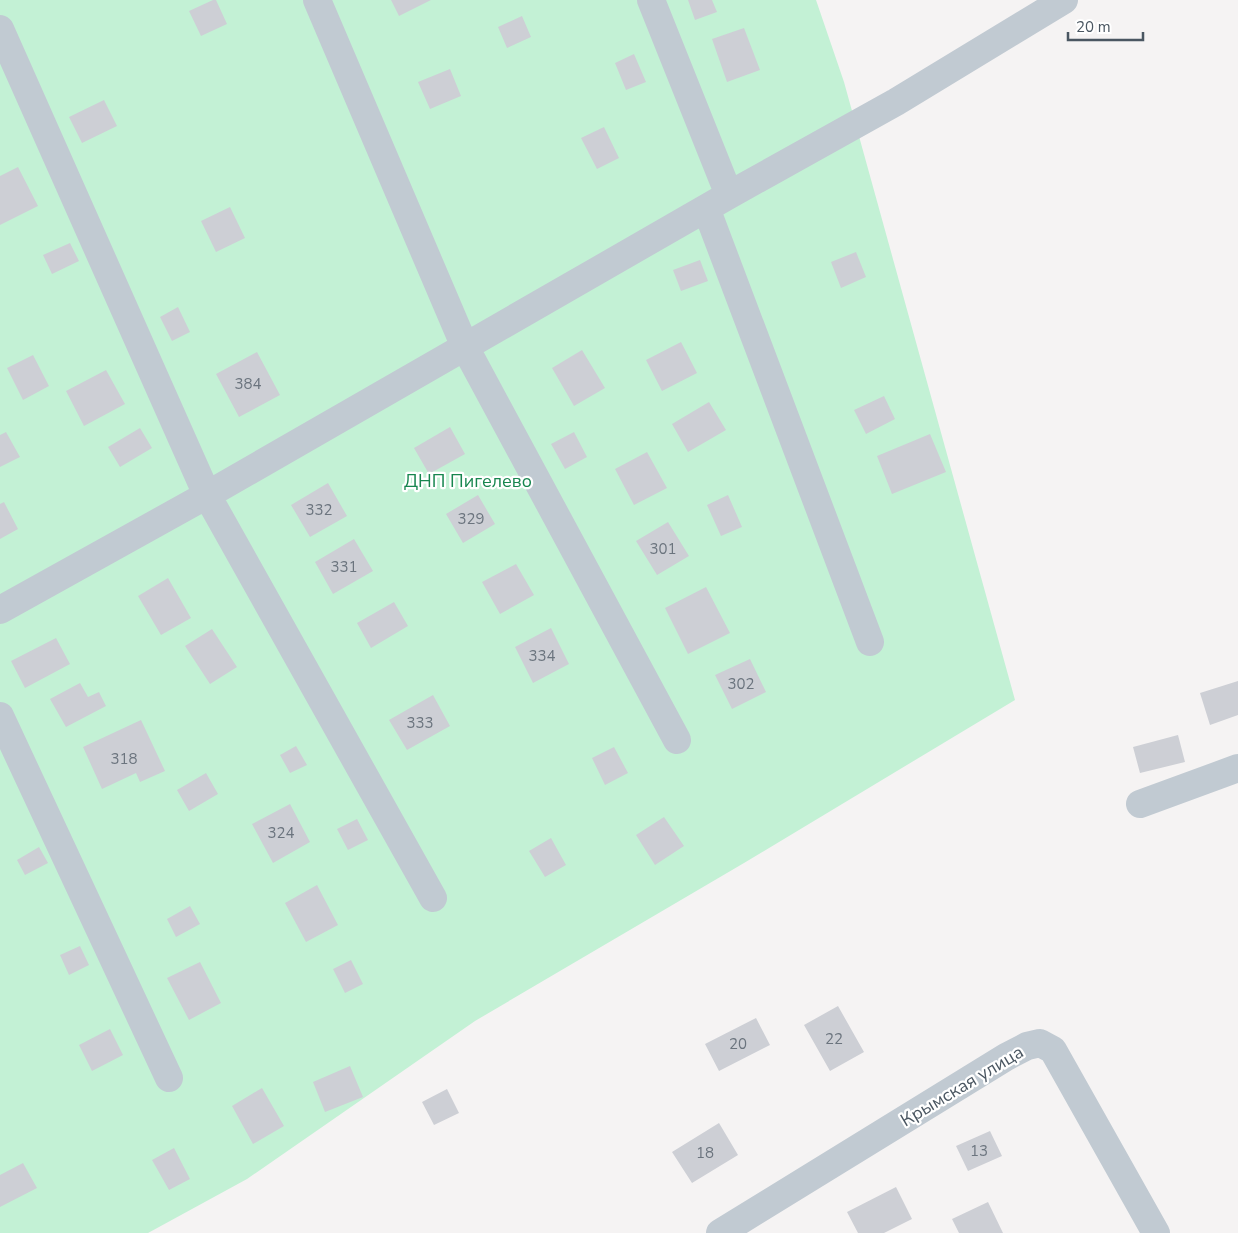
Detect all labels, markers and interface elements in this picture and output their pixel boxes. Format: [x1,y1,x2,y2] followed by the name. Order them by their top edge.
[1068,10,1143,42] scale bar
[1076,17,1111,37] text: 20 m
[234,374,262,394] house number: 384
[404,469,532,493] park label: ДНП Пигелево
[305,500,333,520] house number: 332
[457,509,485,529] house number: 329
[649,539,677,559] house number: 301
[330,557,358,577] house number: 331
[528,646,556,666] house number: 334
[727,674,755,694] house number: 302
[406,713,434,733] house number: 333
[110,749,138,769] house number: 318
[267,823,295,843] house number: 324
[825,1029,843,1049] house number: 22
[729,1034,747,1054] house number: 20
[896,1040,1028,1132] street label: Крымская улица
[970,1141,988,1161] house number: 13
[696,1143,714,1163] house number: 18

